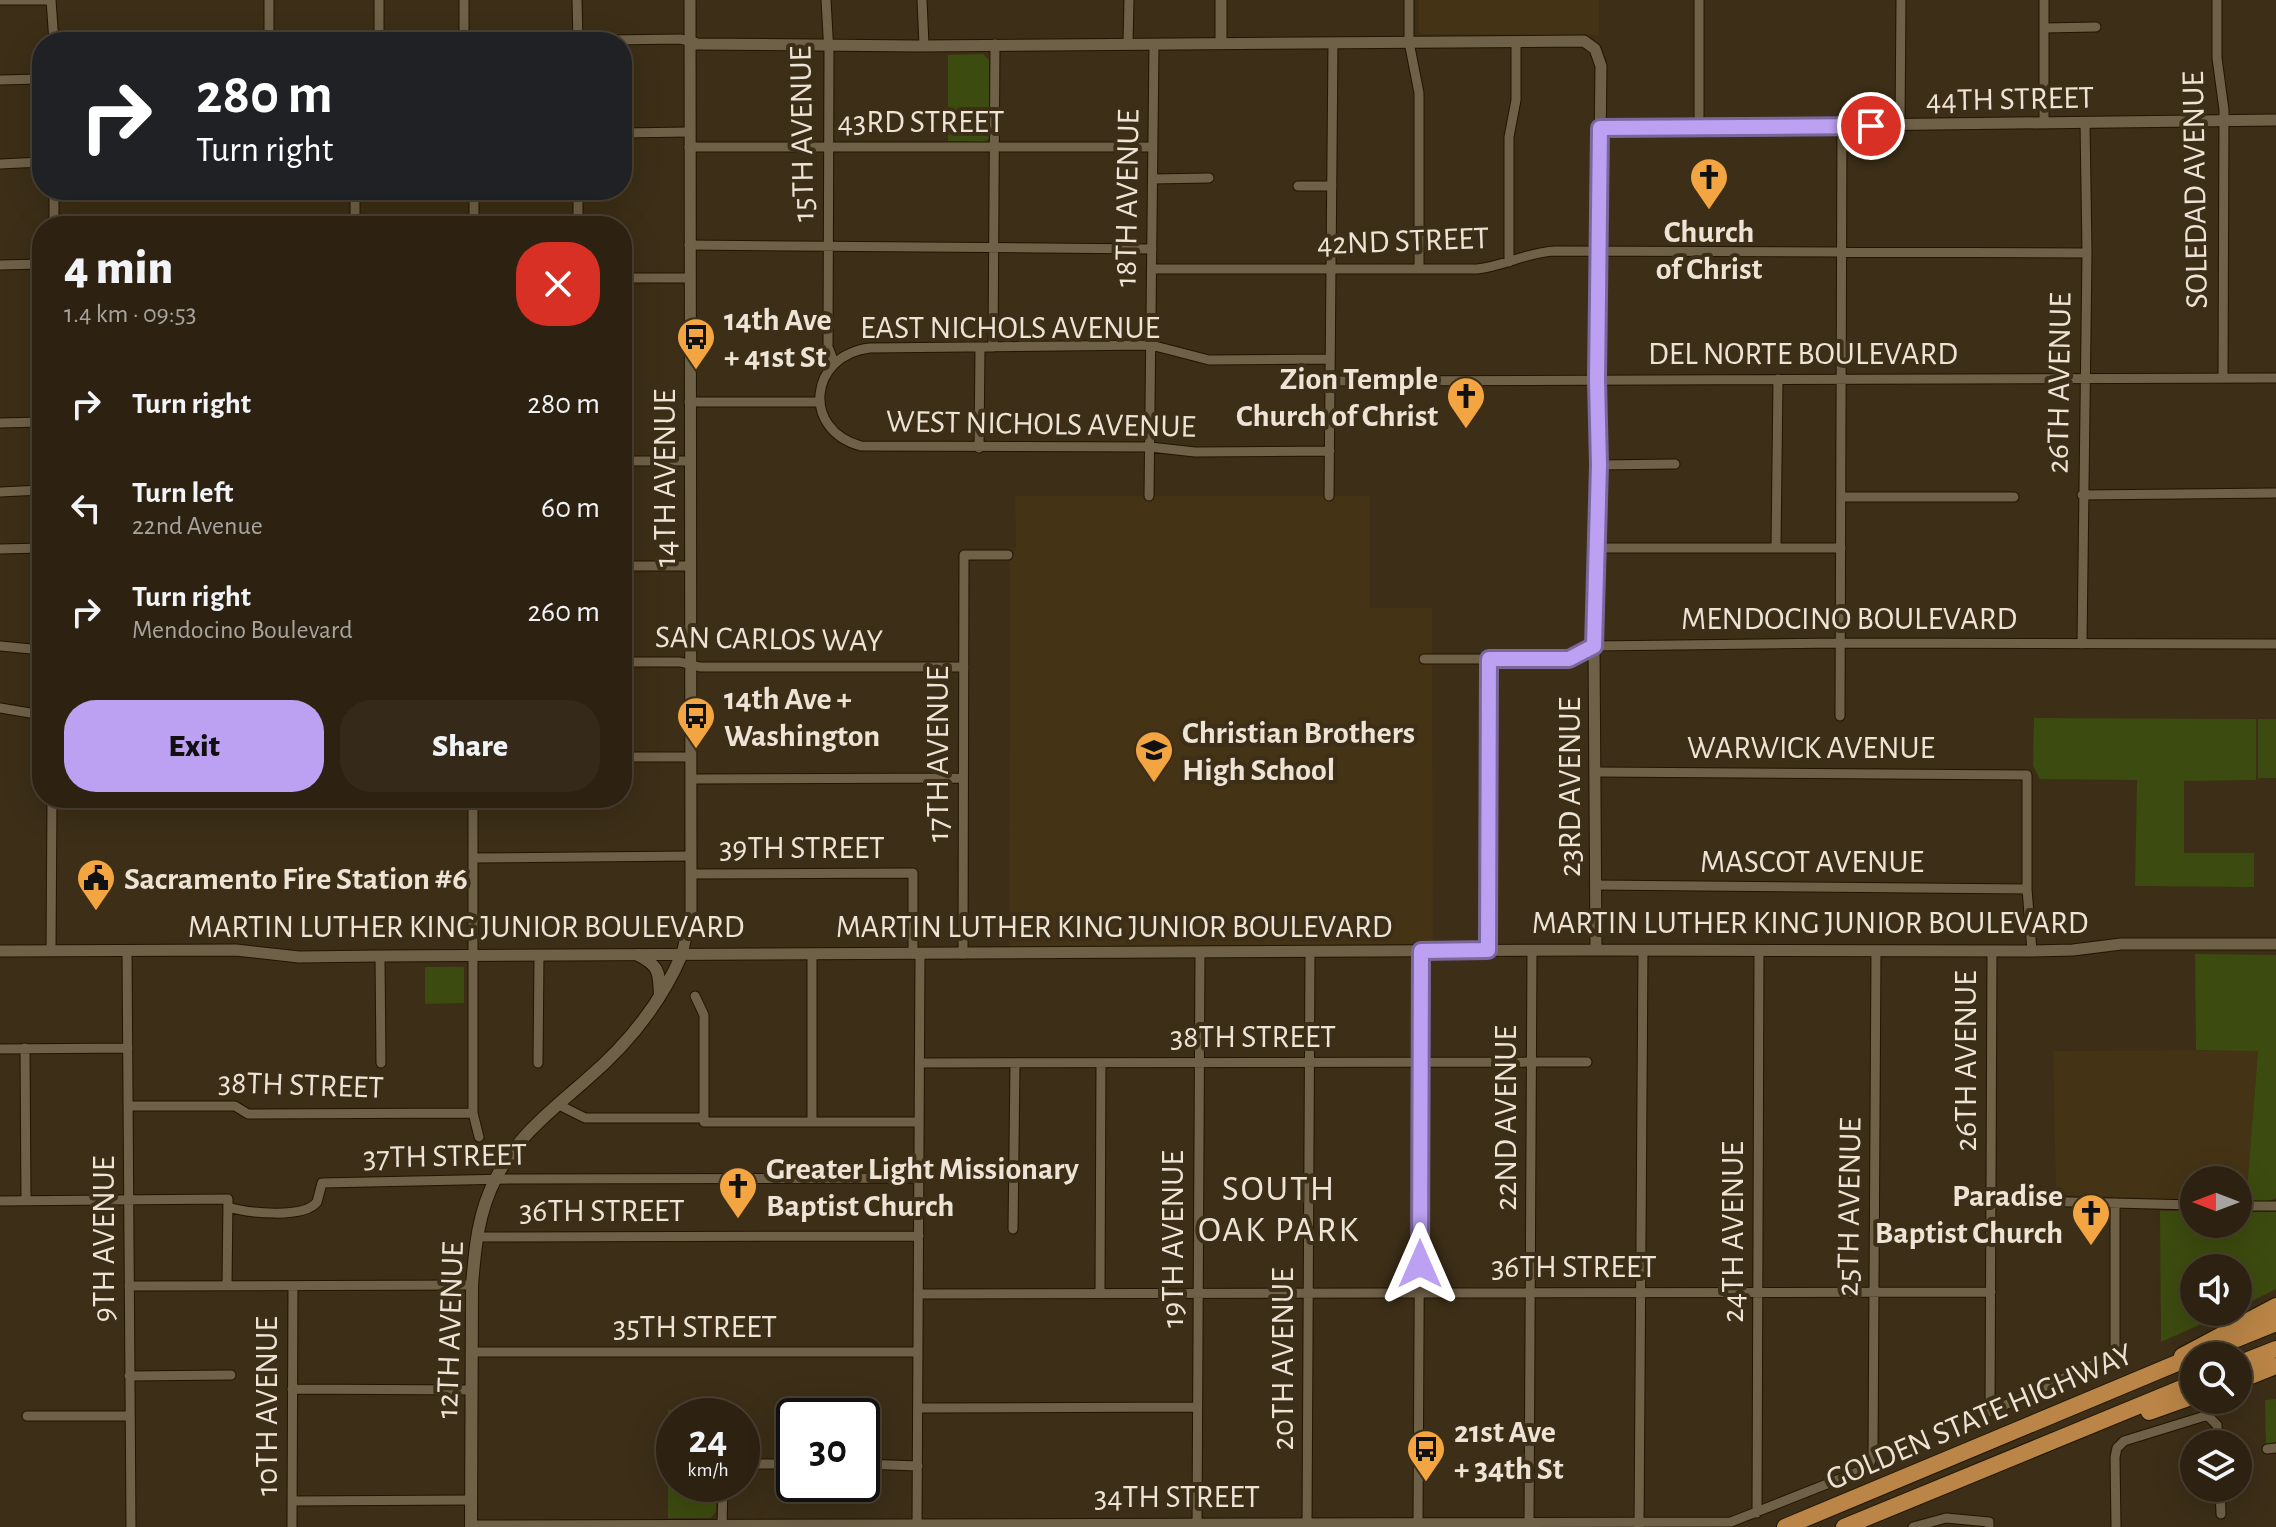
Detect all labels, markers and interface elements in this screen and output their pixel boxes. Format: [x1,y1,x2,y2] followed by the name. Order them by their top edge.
[784,46,820,222] street label: 15TH AVENUE
[64,64,168,168] icon: right
[196,67,333,123] text: 280 m
[2177,71,2213,309] street label: SOLEDAD AVENUE
[1926,82,2095,116] street label: 44TH STREET
[1837,92,1905,160] pin
[1849,104,1893,148] icon: arrive
[838,106,1005,138] street label: 43RD STREET
[1109,109,1145,287] street label: 18TH AVENUE
[196,132,333,168] text: Turn right
[1688,156,1730,211] church icon: Church of Christ
[1656,216,1763,285] place label: Church of Christ
[1316,222,1490,260] street label: 42ND STREET
[516,242,600,326] button: close
[64,245,173,293] text: 4 min
[2041,292,2077,474] street label: 26TH AVENUE
[64,301,196,327] text: 1.4 km · 09:53
[724,304,832,373] place label: 14th Ave + 41st St
[860,312,1160,344] street label: EAST NICHOLS AVENUE
[675,316,717,371] bus stop icon: 14th Ave + 41st St
[1648,338,1958,370] street label: DEL NORTE BOULEVARD
[1236,363,1438,432] place label: Zion Temple Church of Christ
[1445,375,1487,430] church icon: Zion Temple Church of Christ
[64,382,108,426] icon: right
[132,389,251,419] text: Turn right
[527,389,600,419] text: 280 m
[649,389,681,567] street label: 14TH AVENUE
[886,405,1196,443] street label: WEST NICHOLS AVENUE
[132,478,233,508] text: Turn left
[64,486,108,530] icon: left
[541,493,600,523] text: 60 m
[132,513,263,539] text: 22nd Avenue
[132,582,251,612] text: Turn right
[64,590,108,634] icon: right
[527,597,600,627] text: 260 m
[1681,603,2017,635] street label: MENDOCINO BOULEVARD
[132,617,353,643] text: Mendocino Boulevard
[655,621,883,657] street label: SAN CARLOS WAY
[922,666,954,842] street label: 17TH AVENUE
[724,683,880,752] place label: 14th Ave + Washington
[675,695,717,750] bus stop icon: 14th Ave + Washington
[1554,697,1586,877] street label: 23RD AVENUE
[64,700,324,792] button: Exit
[340,700,600,792] button: Share
[1182,717,1415,786] place label: Christian Brothers High School
[1133,729,1175,784] school or university icon: Christian Brothers High School
[1687,732,1935,764] street label: WARWICK AVENUE
[719,832,885,864] street label: 39TH STREET
[1700,846,1924,878] street label: MASCOT AVENUE
[75,857,117,912] public building icon: Sacramento Fire Station #6
[124,863,468,895] place label: Sacramento Fire Station #6
[1532,907,2088,939] street label: MARTIN LUTHER KING JUNIOR BOULEVARD
[188,911,744,943] street label: MARTIN LUTHER KING JUNIOR BOULEVARD
[836,911,1392,943] street label: MARTIN LUTHER KING JUNIOR BOULEVARD
[1950,970,1982,1152] street label: 26TH AVENUE
[1170,1021,1336,1053] street label: 38TH STREET
[1490,1025,1522,1211] street label: 22ND AVENUE
[218,1066,385,1104] street label: 38TH STREET
[1831,1117,1867,1297] street label: 25TH AVENUE
[363,1139,528,1173] street label: 37TH STREET
[1717,1141,1749,1323] street label: 24TH AVENUE
[1157,1150,1189,1328] street label: 19TH AVENUE
[766,1153,1080,1222] place label: Greater Light Missionary Baptist Church
[88,1156,120,1322] street label: 9TH AVENUE
[717,1165,759,1220] church icon: Greater Light Missionary Baptist Church
[2180,1166,2252,1238] north arrow
[2180,1166,2252,1502] map controls
[1198,1171,1360,1248] district label: SOUTH OAK PARK
[1875,1180,2063,1249] place label: Paradise Baptist Church
[2070,1192,2112,1247] church icon: Paradise Baptist Church
[519,1195,685,1227] street label: 36TH STREET
[1378,1222,1462,1306] position arrow
[431,1241,469,1419] street label: 12TH AVENUE
[1491,1251,1657,1283] street label: 36TH STREET
[2180,1254,2252,1326] button: sound
[1267,1268,1299,1450] street label: 20TH AVENUE
[613,1311,777,1343] street label: 35TH STREET
[251,1316,283,1496] street label: 10TH AVENUE
[1821,1338,2138,1496] street label: GOLDEN STATE HIGHWAY
[2180,1342,2252,1414] button: search
[776,1398,880,1502] speed limit sign: 30
[1454,1416,1564,1485] place label: 21st Ave + 34th St
[689,1420,727,1460] text: 24
[1405,1428,1447,1483] bus stop icon: 21st Ave + 34th St
[2180,1430,2252,1502] button: layers
[687,1460,729,1480] text: km/h
[1094,1481,1260,1513] street label: 34TH STREET

